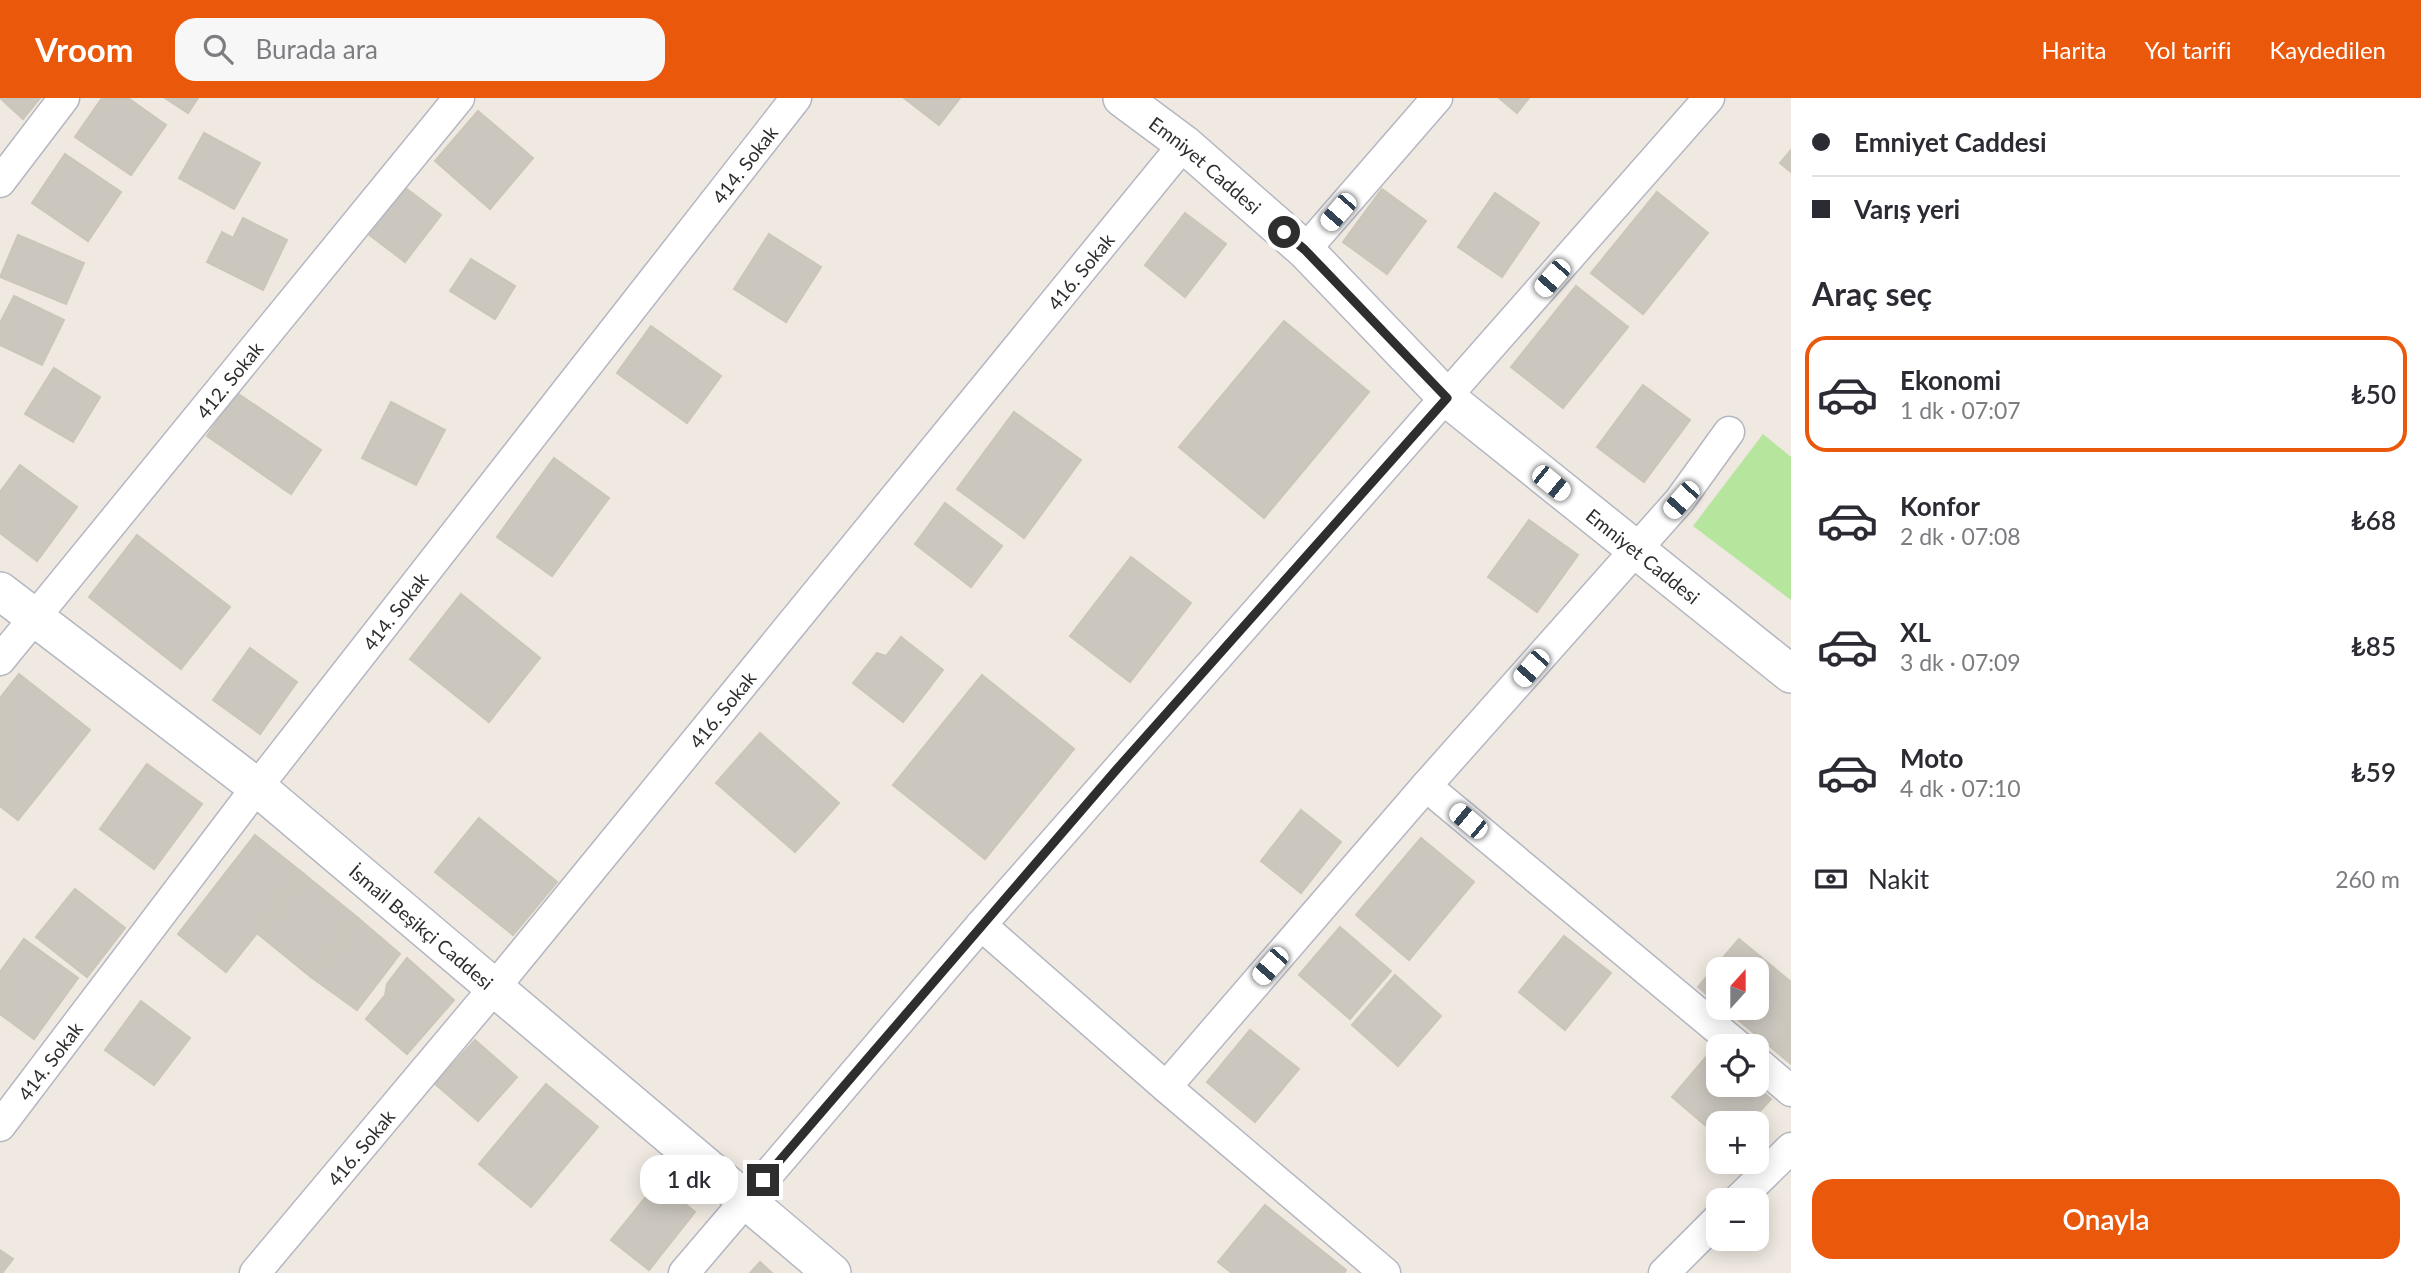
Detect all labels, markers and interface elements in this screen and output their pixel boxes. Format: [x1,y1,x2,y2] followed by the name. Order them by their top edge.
[175,18,665,81] search box
[35,29,133,69] text: Vroom
[199,30,237,68] icon: search
[255,33,378,65] text: Burada ara
[2042,35,2106,64] text: Harita
[2144,35,2231,64] text: Yol tarifi
[2269,35,2386,64] text: Kaydedilen
[1145,111,1266,218] street label: Emniyet Caddesi
[707,121,782,208] street label: 414. Sokak
[1854,126,2047,158] text: Emniyet Caddesi
[1317,189,1360,235] car
[1854,193,1960,225] text: Varış yeri
[1268,216,1300,248] route start
[1042,228,1118,314] street label: 416. Sokak
[1531,255,1574,301] car
[1812,274,1932,313] text: Araç seç
[191,336,267,423] street label: 412. Sokak
[1816,363,1879,426] icon: car
[1900,364,2001,396] text: Ekonomi
[2351,378,2396,410] text: ₺50
[1900,396,2021,424] text: 1 dk · 07:07
[1529,462,1574,504] car
[1660,477,1703,523] car
[1816,489,1879,552] icon: car
[1900,490,1980,522] text: Konfor
[1582,503,1705,608] street label: Emniyet Caddesi
[2351,504,2396,536] text: ₺68
[1900,522,2021,550] text: 2 dk · 07:08
[357,567,432,654] street label: 414. Sokak
[1816,615,1879,678] icon: car
[1900,616,1931,648] text: XL
[2351,630,2396,662] text: ₺85
[1510,645,1553,691] car
[1900,648,2021,676] text: 3 dk · 07:09
[684,666,760,752] street label: 416. Sokak
[1816,741,1879,804] icon: car
[1900,742,1963,774] text: Moto
[2351,756,2396,788] text: ₺59
[1900,774,2021,802] text: 4 dk · 07:10
[1446,799,1491,843] car
[345,859,498,994] street label: İsmail Beşikçi Caddesi
[1812,860,1850,898] icon: cash
[1868,863,1929,895] text: Nakit
[2335,865,2400,893] text: 260 m
[1249,943,1292,989] car
[1706,957,1769,1020] north arrow
[1706,957,1769,1251] map controls
[13,1017,87,1104] street label: 414. Sokak
[1706,1034,1769,1097] button: locate
[322,1104,399,1190] street label: 416. Sokak
[1706,1111,1769,1174] button: +
[640,1156,738,1204] callout: 1 dk
[747,1164,779,1196] route end
[667,1165,711,1193] text: 1 dk
[1812,1179,2400,1259] button: Onayla
[1706,1188,1769,1251] button: −

